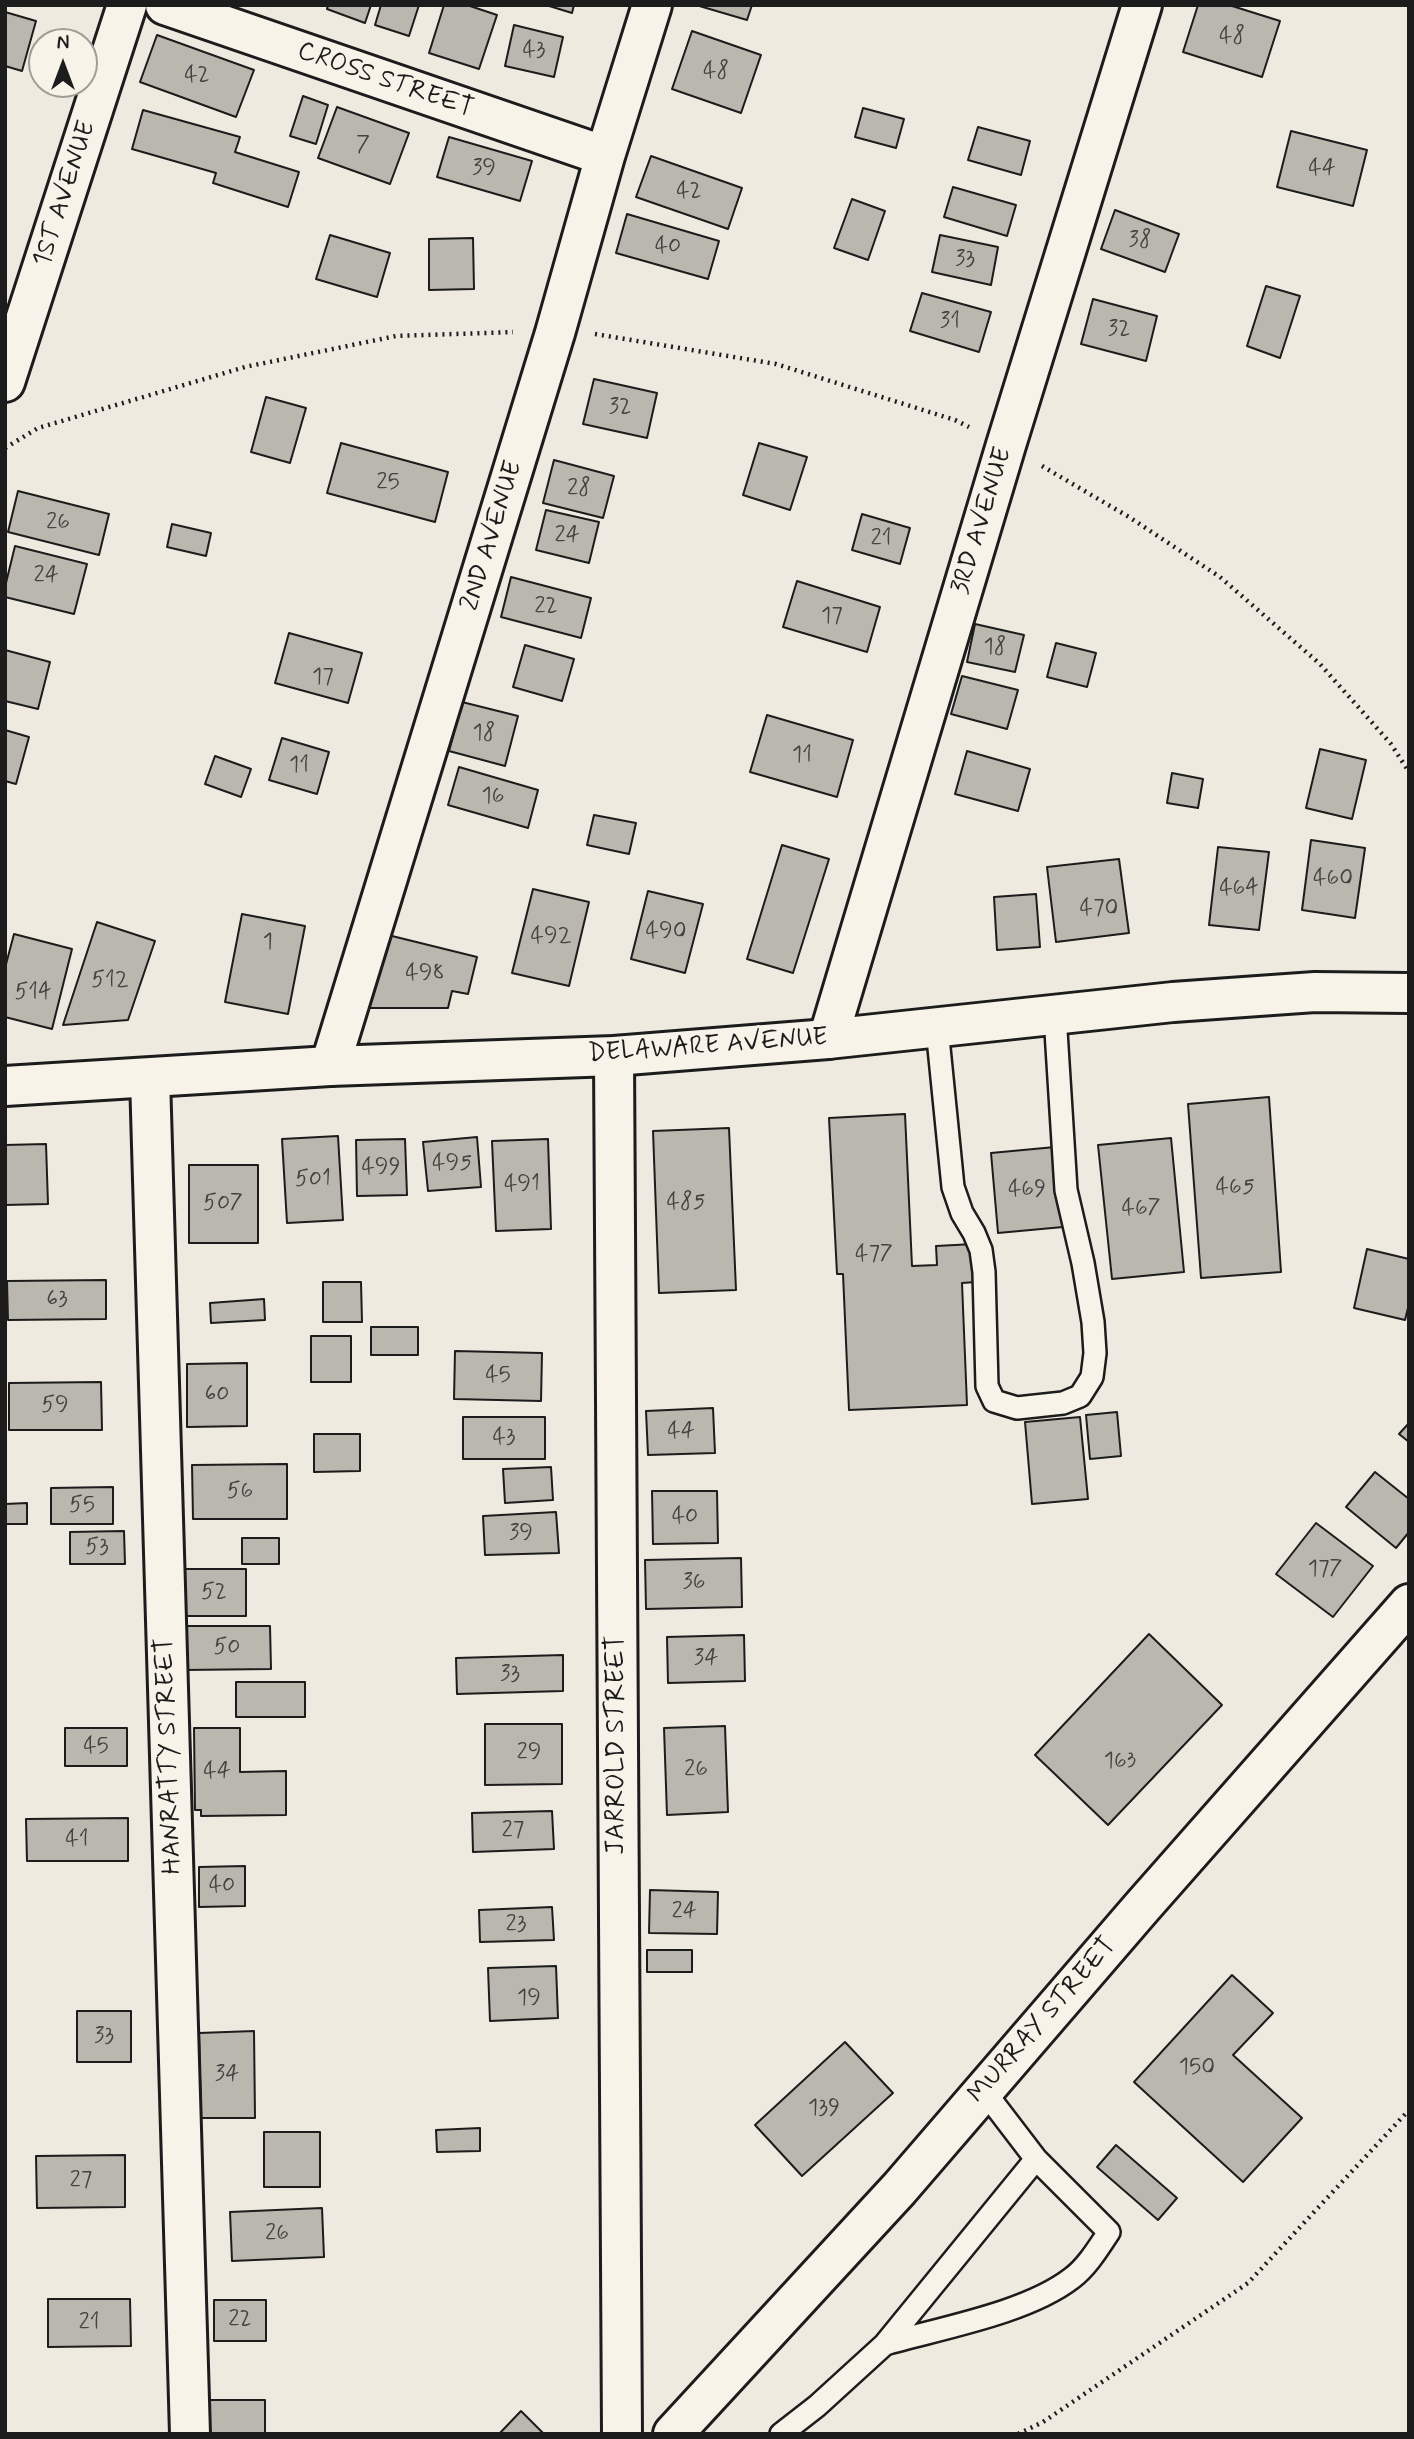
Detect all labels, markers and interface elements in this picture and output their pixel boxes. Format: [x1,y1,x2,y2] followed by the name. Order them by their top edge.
[1219,23,1245,51] house number: 48
[28,28,98,98] north arrow
[57,31,69,56] text: N
[293,36,477,126] street label: CROSS STREET
[522,37,546,65] house number: 43
[703,58,729,86] house number: 48
[184,62,210,90] house number: 42
[28,117,104,271] street label: 1ST AVENUE
[356,132,370,160] house number: 7
[472,155,496,183] house number: 39
[1308,155,1336,183] house number: 44
[676,178,702,206] house number: 42
[1129,227,1151,255] house number: 38
[655,233,681,261] house number: 40
[955,246,975,274] house number: 33
[940,308,960,336] house number: 31
[1108,316,1130,344] house number: 32
[609,394,631,422] house number: 32
[946,444,1020,598] street label: 3RD AVENUE
[455,457,531,615] street label: 2ND AVENUE
[376,469,400,497] house number: 25
[567,475,591,503] house number: 28
[46,509,70,537] house number: 26
[554,522,580,550] house number: 24
[870,525,892,553] house number: 21
[33,562,59,590] house number: 24
[534,593,558,621] house number: 22
[821,603,843,631] house number: 17
[984,634,1006,662] house number: 18
[312,664,334,692] house number: 17
[473,720,495,748] house number: 18
[792,742,812,770] house number: 11
[289,752,309,780] house number: 11
[482,783,504,811] house number: 16
[1313,865,1353,893] house number: 460
[1219,875,1259,903] house number: 464
[1080,895,1118,923] house number: 470
[646,918,686,946] house number: 490
[531,923,571,951] house number: 492
[263,929,273,957] house number: 1
[405,960,445,988] house number: 498
[91,967,129,995] house number: 512
[14,979,52,1007] house number: 514
[587,1023,829,1071] street label: DELAWARE AVENUE
[432,1150,472,1178] house number: 495
[361,1154,401,1182] house number: 499
[295,1166,331,1194] house number: 501
[504,1171,540,1199] house number: 491
[1216,1174,1254,1202] house number: 465
[1008,1176,1046,1204] house number: 469
[667,1189,705,1217] house number: 485
[203,1190,243,1218] house number: 507
[1122,1195,1160,1223] house number: 467
[855,1241,893,1269] house number: 477
[46,1286,68,1314] house number: 63
[485,1362,511,1390] house number: 45
[205,1381,229,1409] house number: 60
[41,1392,69,1420] house number: 59
[667,1418,695,1446] house number: 44
[492,1424,516,1452] house number: 43
[227,1478,253,1506] house number: 56
[69,1492,95,1520] house number: 55
[672,1503,698,1531] house number: 40
[509,1520,533,1548] house number: 39
[85,1534,109,1562] house number: 53
[1308,1556,1342,1584] house number: 177
[682,1569,706,1597] house number: 36
[201,1579,227,1607] house number: 52
[214,1634,240,1662] house number: 50
[602,1635,634,1855] street label: JARROLD STREET
[150,1637,190,1875] street label: HANRATTY STREET
[694,1645,718,1673] house number: 34
[500,1661,520,1689] house number: 33
[83,1733,109,1761] house number: 45
[517,1739,541,1767] house number: 29
[1104,1748,1136,1776] house number: 163
[684,1756,708,1784] house number: 26
[203,1758,231,1786] house number: 44
[502,1817,524,1845] house number: 27
[65,1826,89,1854] house number: 41
[209,1872,235,1900] house number: 40
[671,1898,697,1926] house number: 24
[506,1911,526,1939] house number: 23
[962,1932,1124,2110] street label: MURRAY STREET
[517,1985,541,2013] house number: 19
[94,2023,114,2051] house number: 33
[1179,2054,1215,2082] house number: 150
[215,2061,239,2089] house number: 34
[808,2095,840,2123] house number: 139
[70,2167,92,2195] house number: 27
[265,2220,289,2248] house number: 26
[228,2306,252,2334] house number: 22
[78,2309,100,2337] house number: 21

